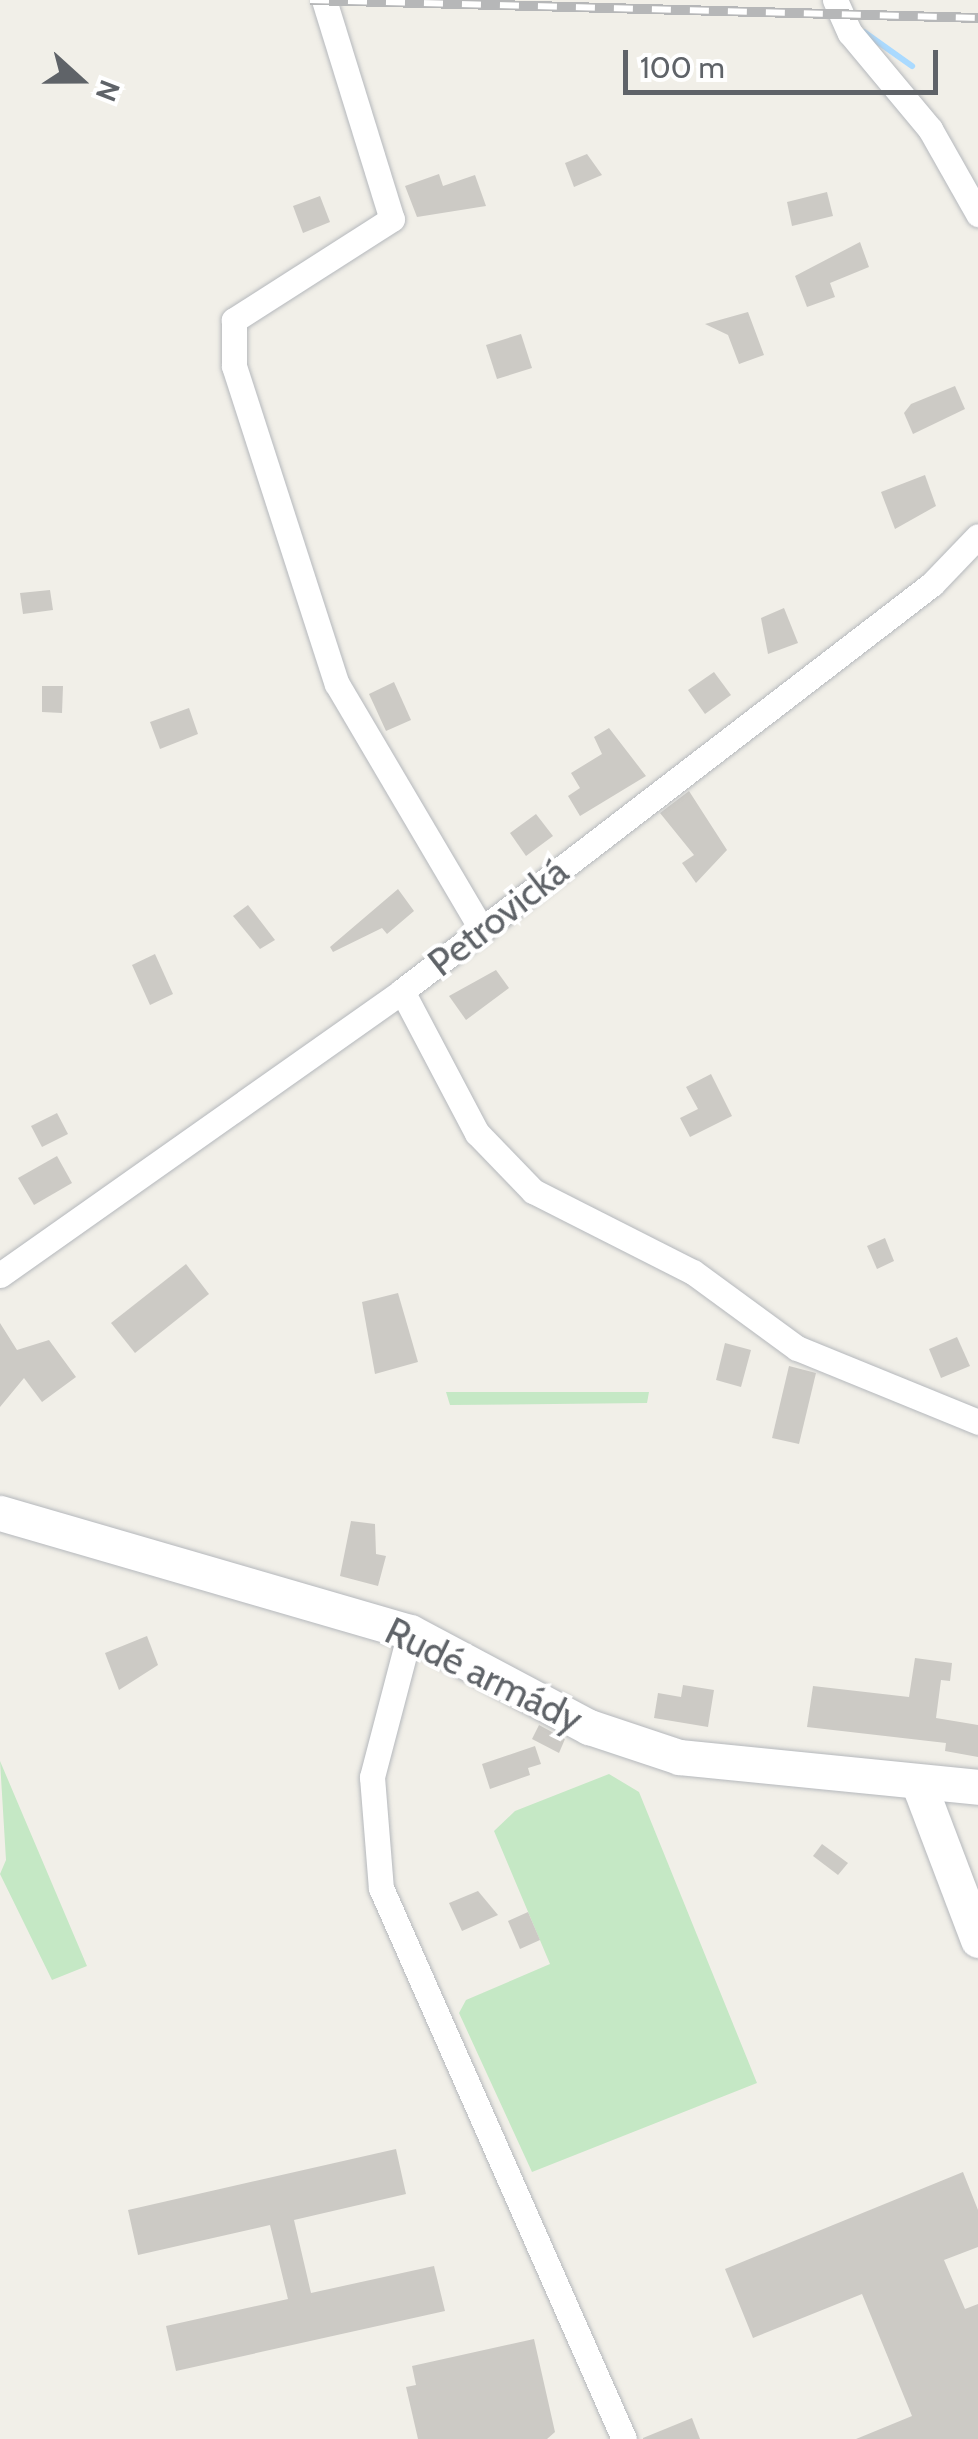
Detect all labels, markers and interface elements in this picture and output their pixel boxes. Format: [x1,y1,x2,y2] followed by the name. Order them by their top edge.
[30,30,130,130] north arrow
[628,30,943,92] scale bar
[640,49,725,86] text: 100 m
[89,75,127,106] text: N
[419,848,577,986] street label: Petrovická
[378,1608,590,1742] street label: Rudé armády

